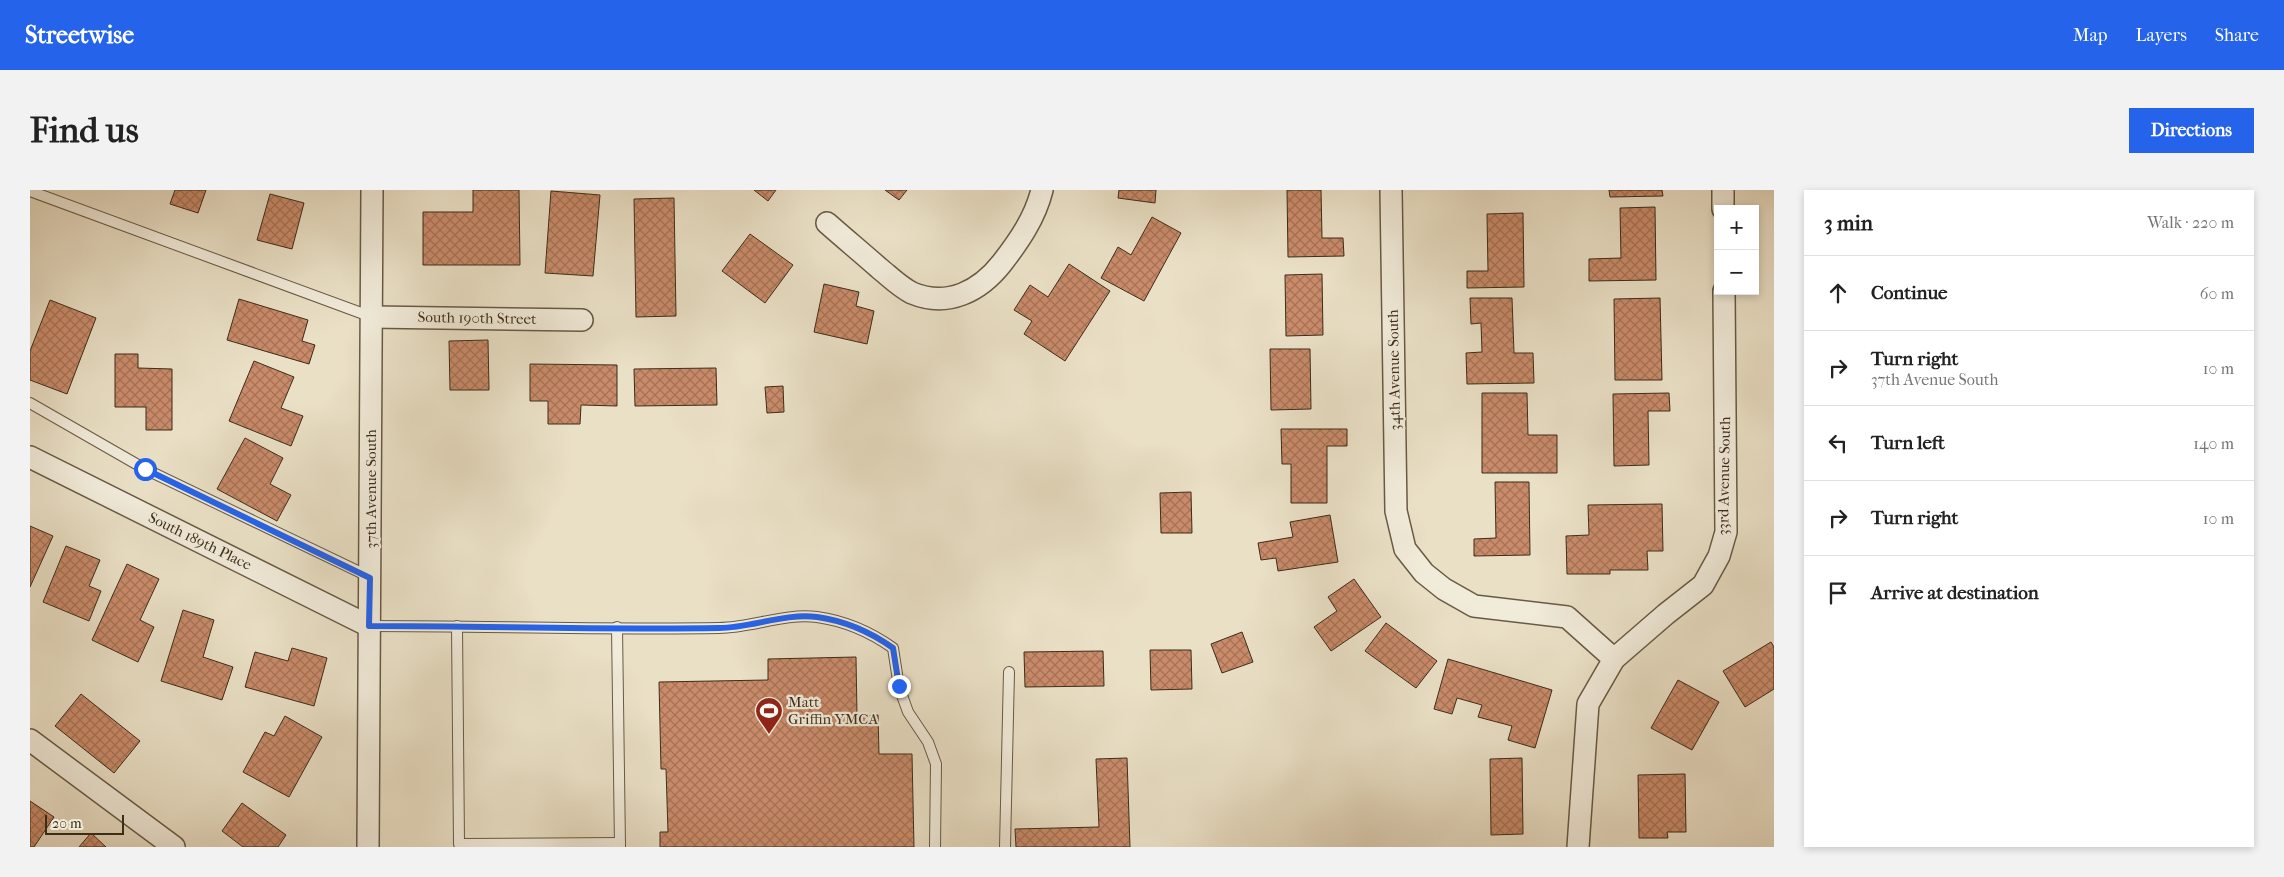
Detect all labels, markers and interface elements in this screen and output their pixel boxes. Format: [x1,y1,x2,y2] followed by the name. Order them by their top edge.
[25,21,134,49] text: Streetwise
[2073,25,2107,46] text: Map
[2135,25,2187,46] text: Layers
[2215,25,2259,46] text: Share
[2129,108,2254,153] button: Directions
[30,110,139,151] text: Find us
[1714,205,1759,295] map controls
[1714,205,1759,250] button: +
[1824,211,1873,235] text: 3 min
[2147,213,2234,232] text: Walk · 220 m
[1714,250,1759,295] button: −
[1824,279,1852,307] icon: ahead
[1871,282,1947,304] text: Continue
[2200,284,2234,303] text: 60 m
[417,308,537,328] street label: South 190th Street
[1384,309,1404,431] street label: 34th Avenue South
[1871,348,1958,370] text: Turn right
[1824,354,1852,382] icon: right
[2203,359,2234,378] text: 10 m
[1871,370,1998,389] text: 37th Avenue South
[1714,416,1734,536] street label: 33rd Avenue South
[362,429,380,549] street label: 37th Avenue South
[1824,429,1852,457] icon: left
[1871,432,1945,454] text: Turn left
[2193,434,2234,453] text: 140 m
[134,458,157,481] route start
[1824,504,1852,532] icon: right
[1871,507,1958,529] text: Turn right
[145,508,255,574] street label: South 189th Place
[2203,509,2234,528] text: 10 m
[1824,579,1852,607] icon: arrive
[1871,582,2039,604] text: Arrive at destination
[888,675,911,698] route end
[788,693,878,728] place label: Matt Griffin YMCA
[754,696,784,735] sports icon: Matt Griffin YMCA
[45,812,124,835] scale bar
[52,815,82,832] text: 20 m

